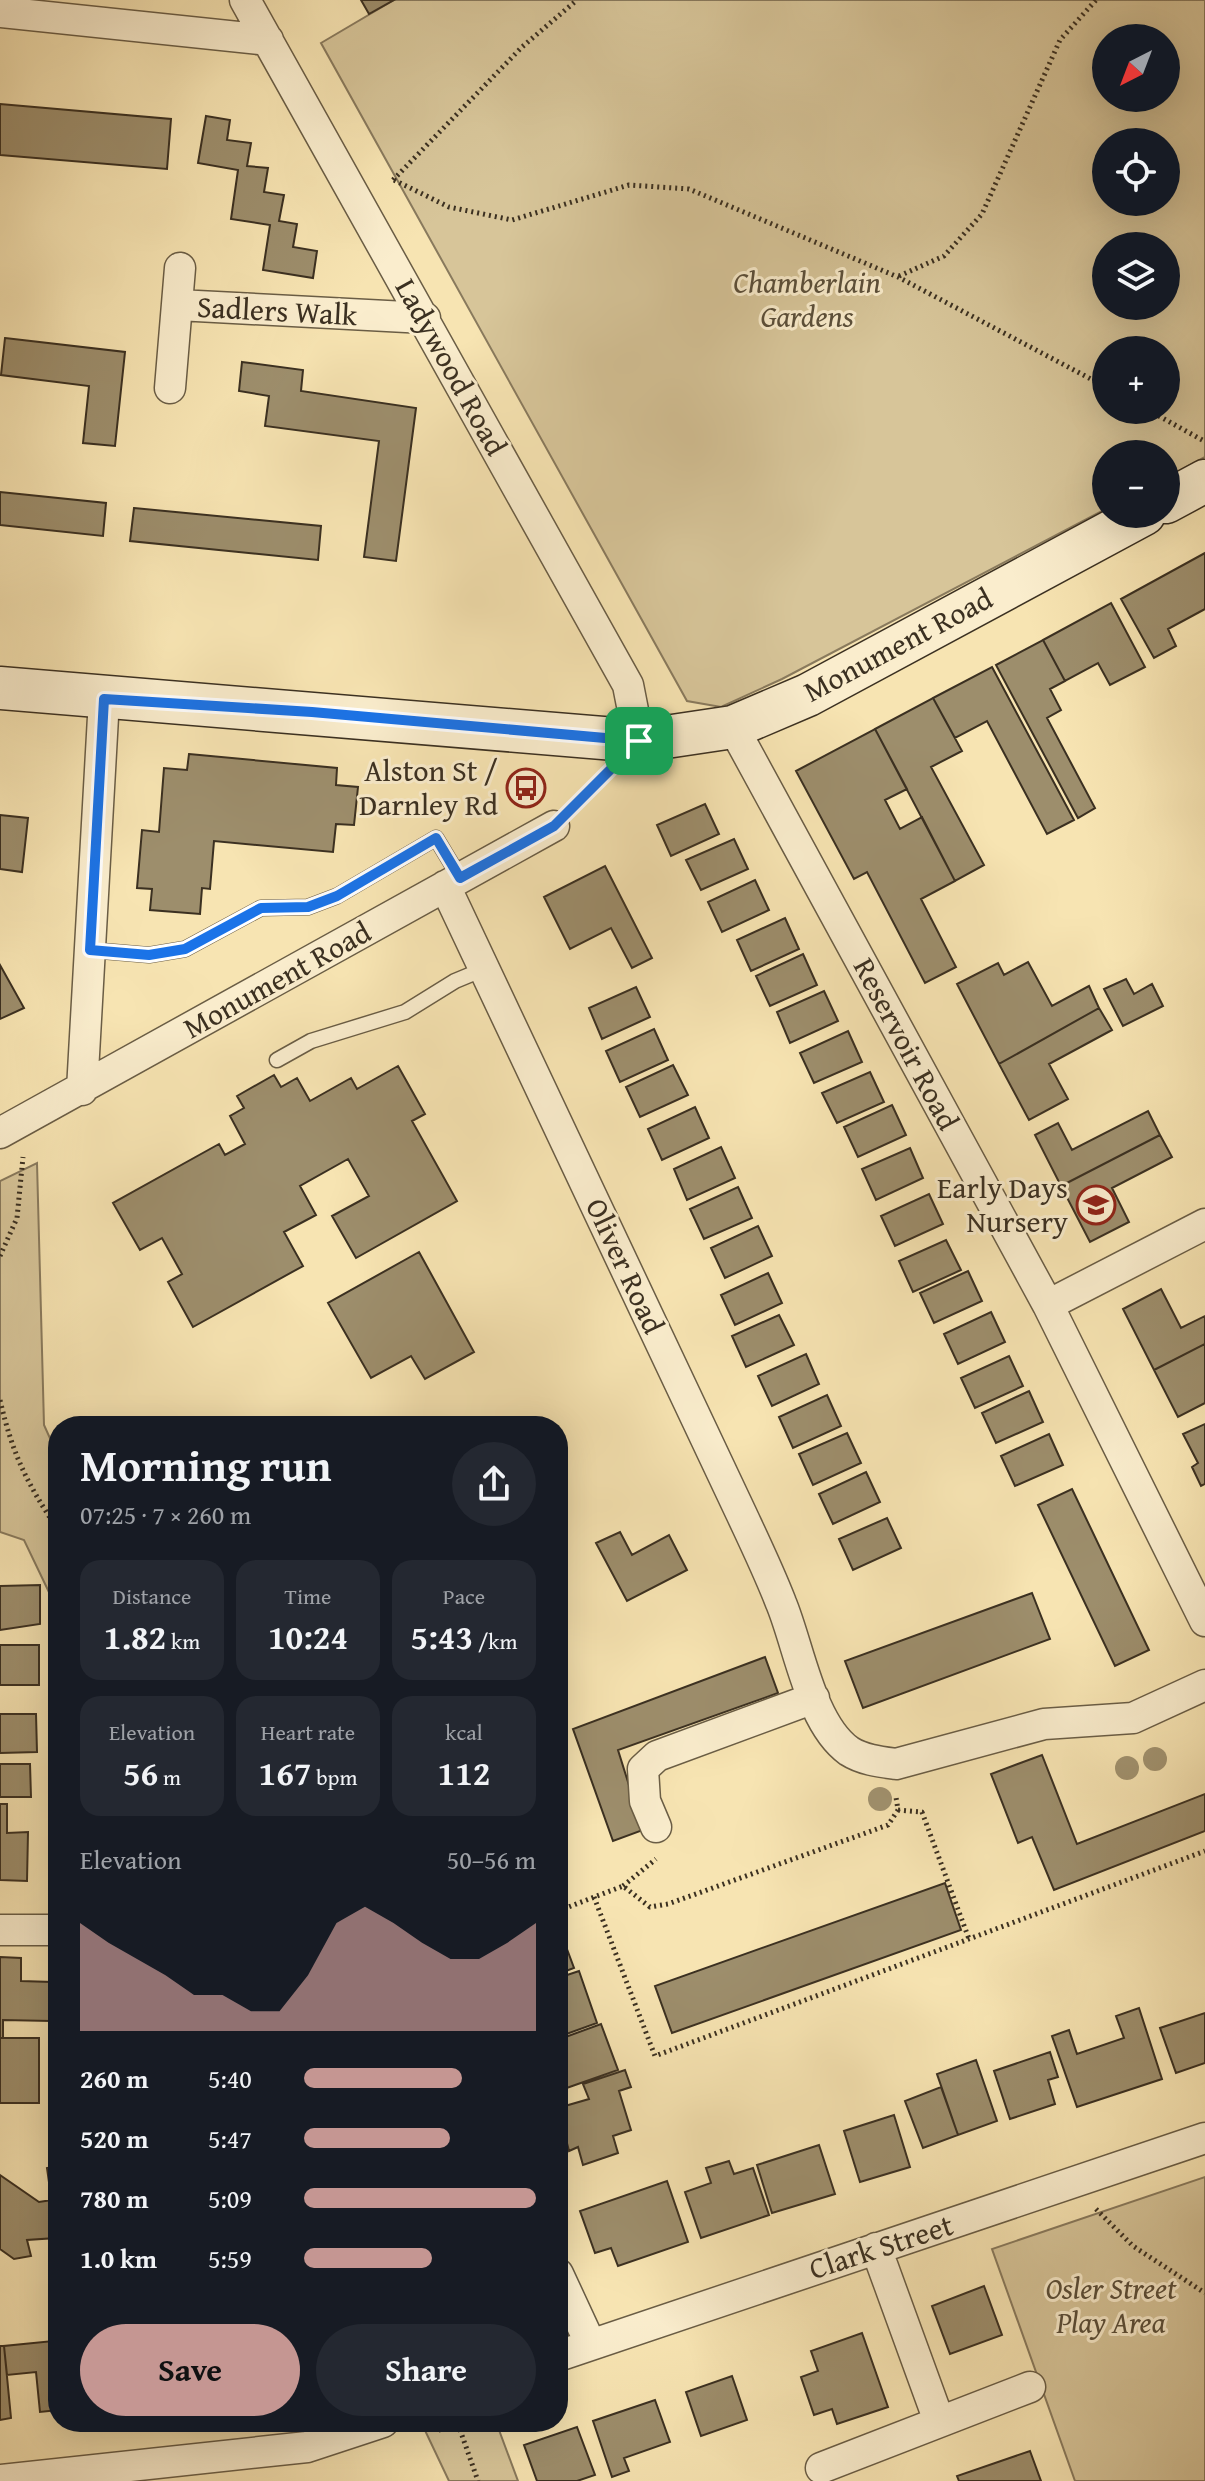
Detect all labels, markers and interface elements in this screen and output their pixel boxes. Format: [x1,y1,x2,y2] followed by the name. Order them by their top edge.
[1092,24,1180,112] north arrow
[1092,24,1180,528] map controls
[1092,128,1180,216] button: locate
[1092,232,1180,320] button: layers
[733,260,881,338] park label: Chamberlain Gardens
[385,270,519,463] street label: Ladywood Road
[196,284,359,336] street label: Sadlers Walk
[1092,336,1180,424] button: +
[1092,440,1180,528] button: −
[795,576,1000,712] street label: Monument Road
[605,707,673,775] pin
[617,719,661,763] icon: arrive
[359,748,498,826] place label: Alston St / Darnley Rd
[505,767,547,809] bus stop icon: Alston St / Darnley Rd
[175,909,378,1049] street label: Monument Road
[843,950,971,1138] street label: Reservoir Road
[937,1165,1068,1243] place label: Early Days Nursery
[1075,1184,1117,1226] school or university icon: Early Days Nursery
[575,1191,677,1341] street label: Oliver Road
[80,1433,331,1497] text: Morning run
[452,1442,536,1526] button: share
[80,1495,251,1534] text: 07:25 · 7 × 260 m
[113,1580,191,1612] text: Distance
[285,1580,331,1612] text: Time
[443,1580,485,1612] text: Pace
[104,1612,166,1661] text: 1.82
[268,1612,348,1661] text: 10:24
[411,1612,473,1661] text: 5:43
[166,1625,200,1657] text: km
[473,1625,517,1657] text: /km
[109,1716,195,1748] text: Elevation
[261,1716,355,1748] text: Heart rate
[445,1716,483,1748] text: kcal
[123,1748,158,1797] text: 56
[259,1748,311,1797] text: 167
[438,1748,490,1797] text: 112
[158,1761,181,1793] text: m
[311,1761,357,1793] text: bpm
[80,1840,182,1879] text: Elevation
[447,1840,536,1879] text: 50–56 m
[80,2059,148,2098] text: 260 m
[208,2059,252,2098] text: 5:40
[80,2119,148,2158] text: 520 m
[208,2119,252,2158] text: 5:47
[80,2179,148,2218] text: 780 m
[208,2179,252,2218] text: 5:09
[803,2202,959,2290] street label: Clark Street
[80,2239,157,2278] text: 1.0 km
[208,2239,252,2278] text: 5:59
[1045,2266,1177,2344] park label: Osler Street Play Area
[80,2324,300,2416] button: Save
[316,2324,536,2416] button: Share

